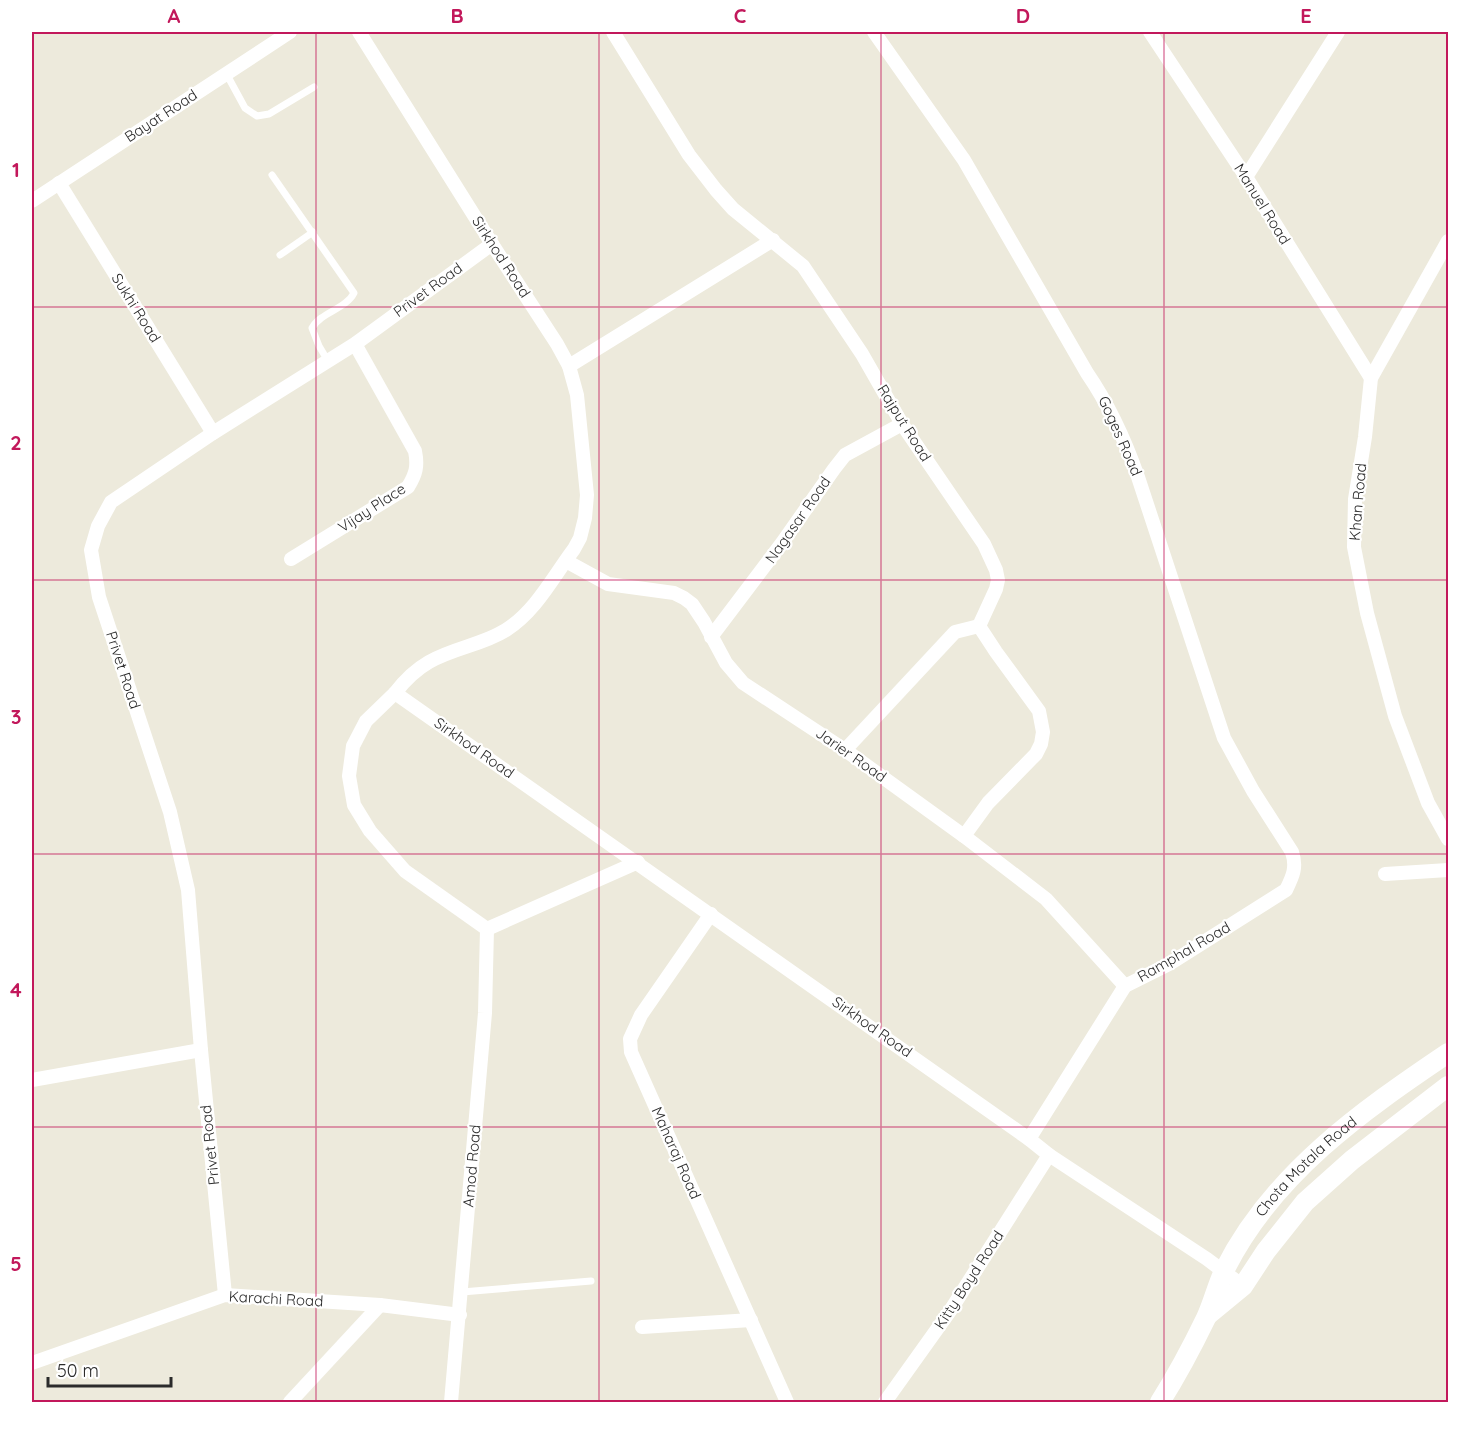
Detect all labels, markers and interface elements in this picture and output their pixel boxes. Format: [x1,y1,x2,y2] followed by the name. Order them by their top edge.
[168,3,181,28] text: A
[450,3,464,28] text: B
[734,3,747,28] text: C
[1016,3,1030,28] text: D
[1300,3,1312,28] text: E
[121,85,201,146] street label: Bayat Road
[12,157,20,182] text: 1
[1230,160,1295,248] street label: Manuel Road
[468,212,535,301] street label: Sirkhod Road
[389,258,466,321] street label: Privet Road
[108,270,165,346] street label: Sukhi Road
[873,381,936,465] street label: Rajput Road
[1094,393,1146,479] street label: Goges Road
[10,430,22,455] text: 2
[1345,462,1370,541] street label: Khan Road
[761,473,835,567] street label: Nagasar Road
[334,479,409,536] street label: Vijay Place
[102,629,145,711] street label: Privet Road
[11,704,21,729] text: 3
[431,713,518,782] street label: Sirkhod Road
[812,723,890,786] street label: Jarier Road
[1134,917,1234,986] street label: Ramphal Road
[10,977,22,1002] text: 4
[829,992,916,1061] street label: Sirkhod Road
[196,1104,223,1186] street label: Privet Road
[648,1104,705,1202] street label: Maharaj Road
[1251,1112,1360,1220] street label: Chota Motala Road
[458,1124,485,1208] street label: Amod Road
[930,1227,1008,1333] street label: Kitty Boyd Road
[10,1251,22,1276] text: 5
[228,1287,324,1310] street label: Karachi Road
[48,1350,171,1388] scale bar
[57,1359,99,1382] text: 50 m

